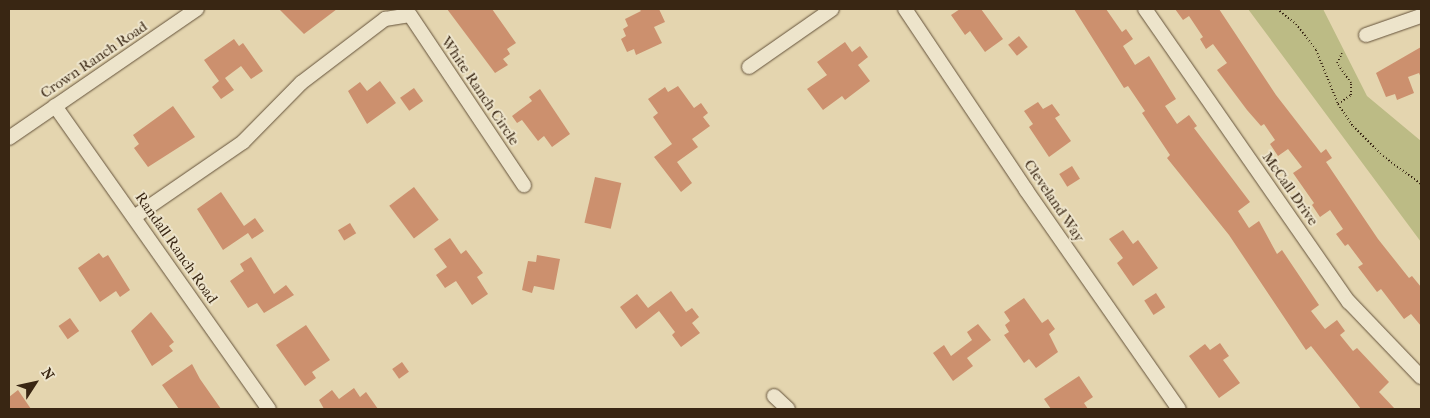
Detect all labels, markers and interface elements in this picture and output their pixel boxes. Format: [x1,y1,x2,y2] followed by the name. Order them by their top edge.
[37,18,151,102] street label: Crown Ranch Road
[437,33,523,149] street label: White Ranch Circle
[1258,149,1322,229] street label: McCall Drive
[1020,156,1088,246] street label: Cleveland Way
[131,189,221,307] street label: Randall Ranch Road
[10,358,60,408] north arrow
[38,365,58,383] text: N

